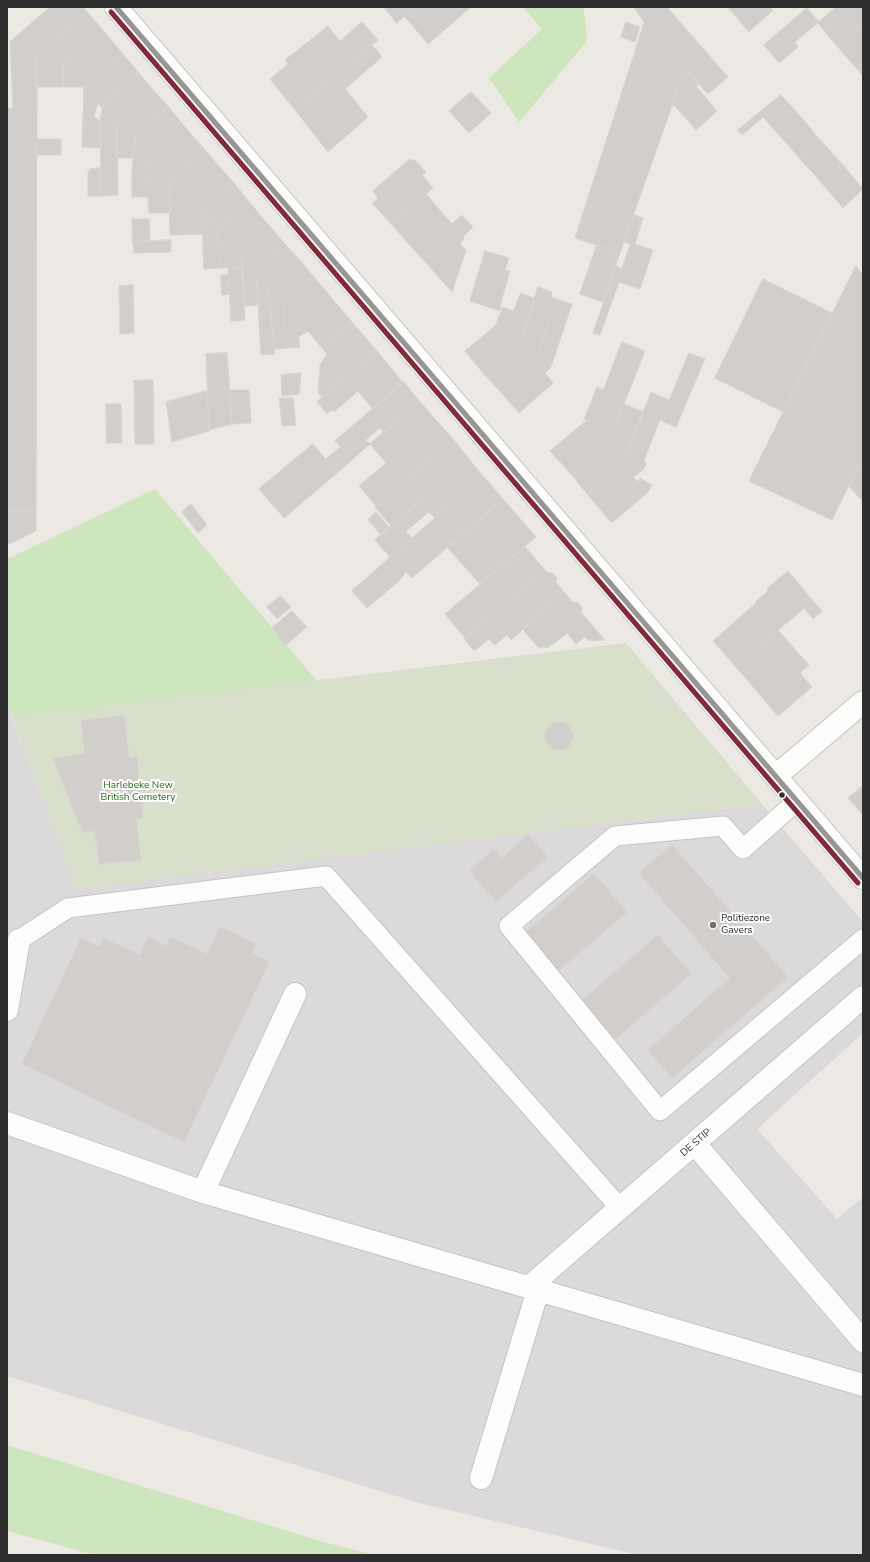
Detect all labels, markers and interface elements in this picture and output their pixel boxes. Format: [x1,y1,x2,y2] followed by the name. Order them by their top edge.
[101,780,175,804] park label: Harlebeke New British Cemetery
[777,790,787,800] unlabelled marker
[721,913,770,936] place label: Politiezone Gavers
[708,920,718,930] marker: Politiezone Gavers
[678,1126,714,1160] street label: DE STIP

